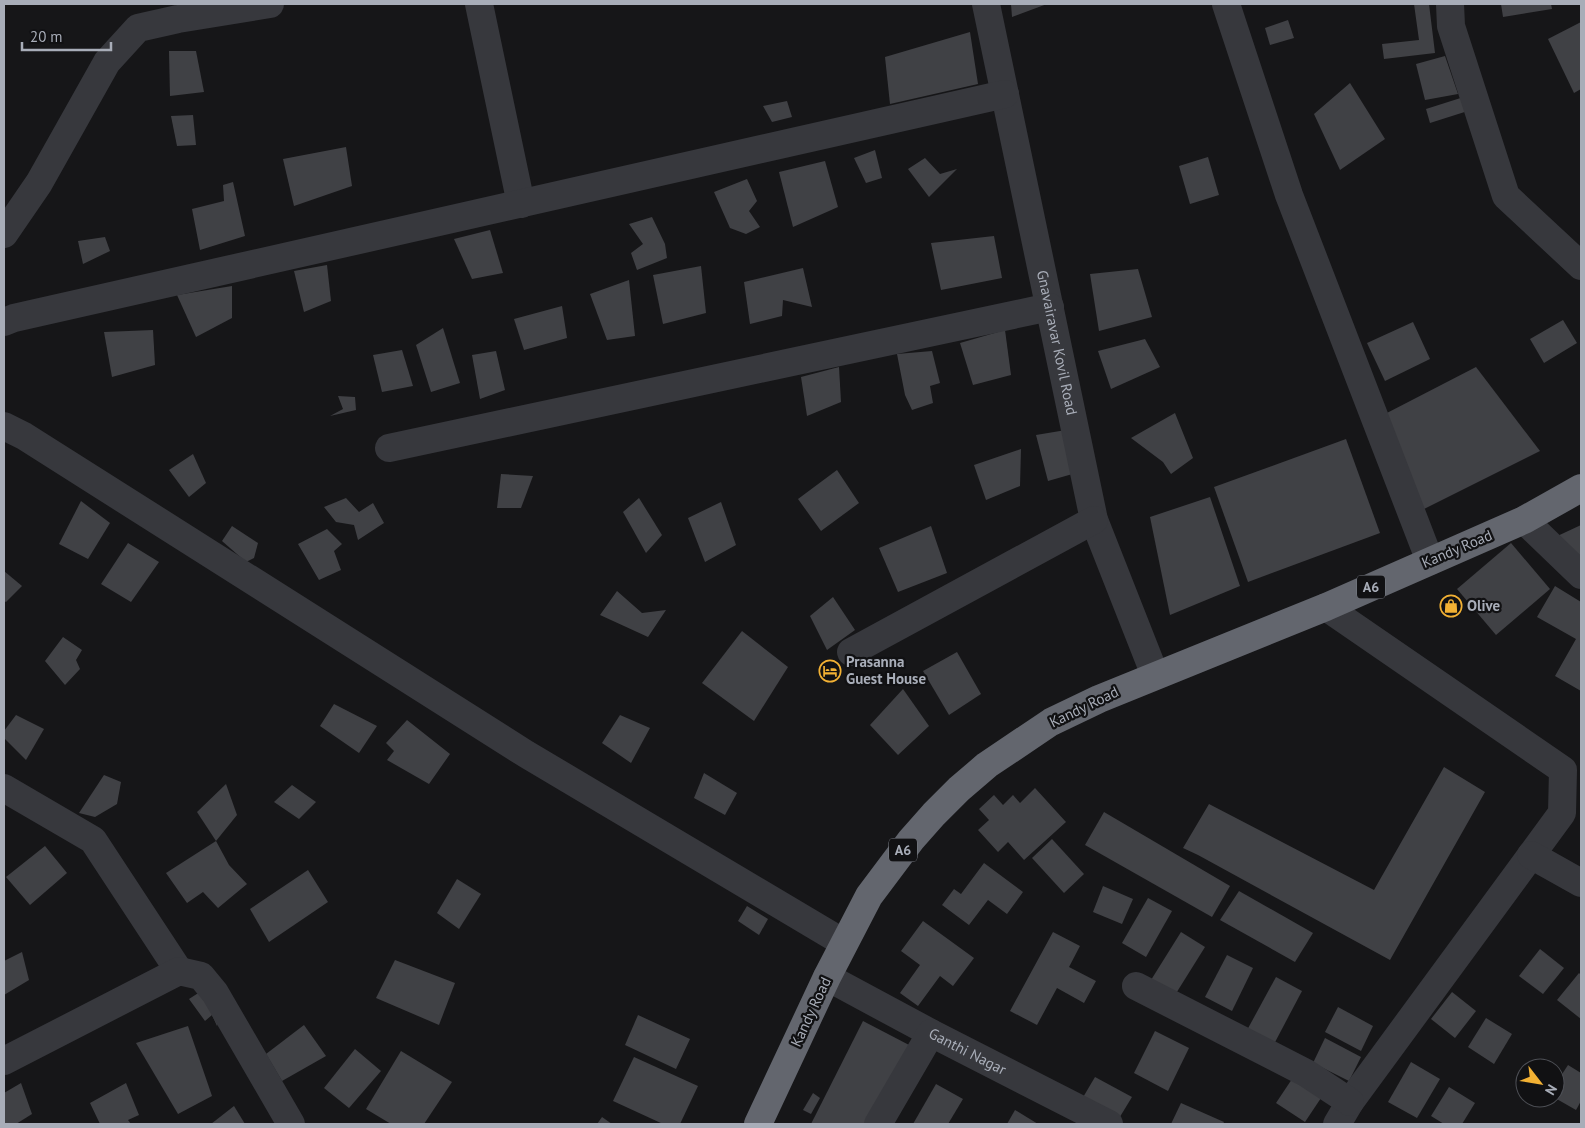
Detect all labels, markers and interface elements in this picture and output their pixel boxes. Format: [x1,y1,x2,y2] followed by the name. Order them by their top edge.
[22,20,111,52] scale bar
[30,27,63,46] text: 20 m
[1033,268,1082,417] street label: Gnavairavar Kovil Road
[1419,525,1495,572] street label: Kandy Road
[1357,576,1385,598] road number: A6
[1439,594,1463,618] shop icon: Olive
[1467,596,1501,615] place label: Olive
[846,652,926,688] place label: Prasanna Guest House
[818,659,842,683] hotel icon: Prasanna Guest House
[1046,682,1121,731] street label: Kandy Road
[889,838,917,862] road number: A6
[786,974,835,1050] street label: Kandy Road
[926,1023,1010,1079] street label: Ganthi Nagar
[1515,1058,1565,1108] north arrow
[1541,1081,1561,1098] text: N

